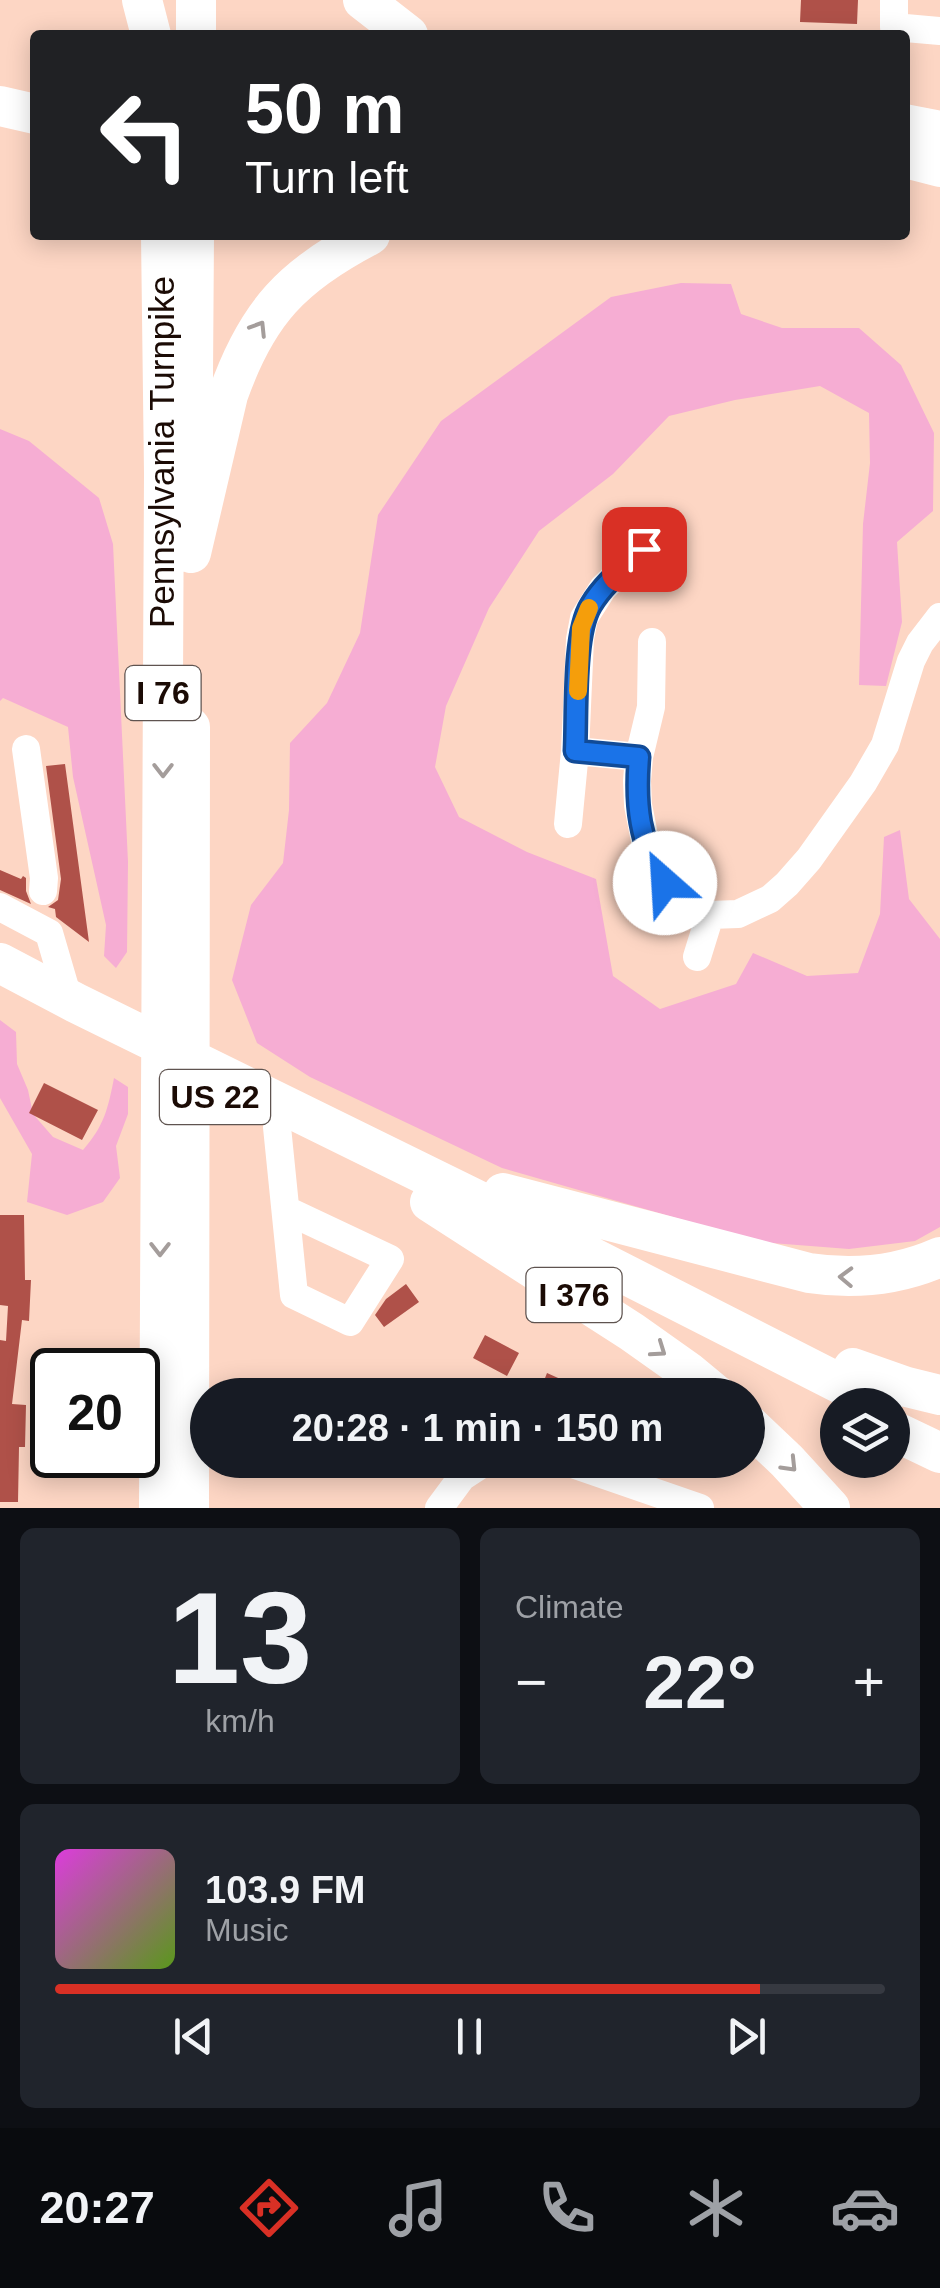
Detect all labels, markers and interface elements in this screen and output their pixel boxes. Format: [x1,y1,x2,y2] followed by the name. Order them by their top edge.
[80,70,210,200] icon: left
[245,70,405,148] text: 50 m
[245,152,408,203] text: Turn left
[142,276,181,628] street label: Pennsylvania Turnpike
[247,321,266,339] one-way arrow
[602,507,687,592] pin
[617,522,672,577] icon: arrive
[126,666,200,720] road number: I 76
[152,762,174,778] one-way arrow
[613,831,717,935] position arrow
[160,1070,270,1124] road number: US 22
[149,1242,171,1257] one-way arrow
[837,1266,853,1287] one-way arrow
[526,1268,622,1322] road number: I 376
[647,1338,666,1356] one-way arrow
[30,1348,160,1478] speed limit sign: 20
[820,1388,910,1478] map controls
[820,1388,910,1478] button: layers
[292,1407,663,1449] text: 20:28 · 1 min · 150 m
[778,1453,796,1471] one-way arrow
[168,1565,312,1711] text: 13
[515,1589,623,1625] text: Climate
[643,1640,757,1724] text: 22°
[515,1651,547,1713] text: −
[853,1651,885,1713] text: +
[205,1703,275,1739] text: km/h
[205,1869,366,1911] text: 103.9 FM
[205,1912,289,1948] text: Music
[166,2009,221,2064] icon: previous
[442,2009,497,2064] icon: pause
[719,2009,774,2064] icon: next
[234,2173,304,2243] icon: directions
[383,2173,453,2243] icon: music
[532,2173,602,2243] icon: phone
[681,2173,751,2243] icon: climate
[830,2173,900,2243] icon: car
[40,2182,155,2233] text: 20:27

